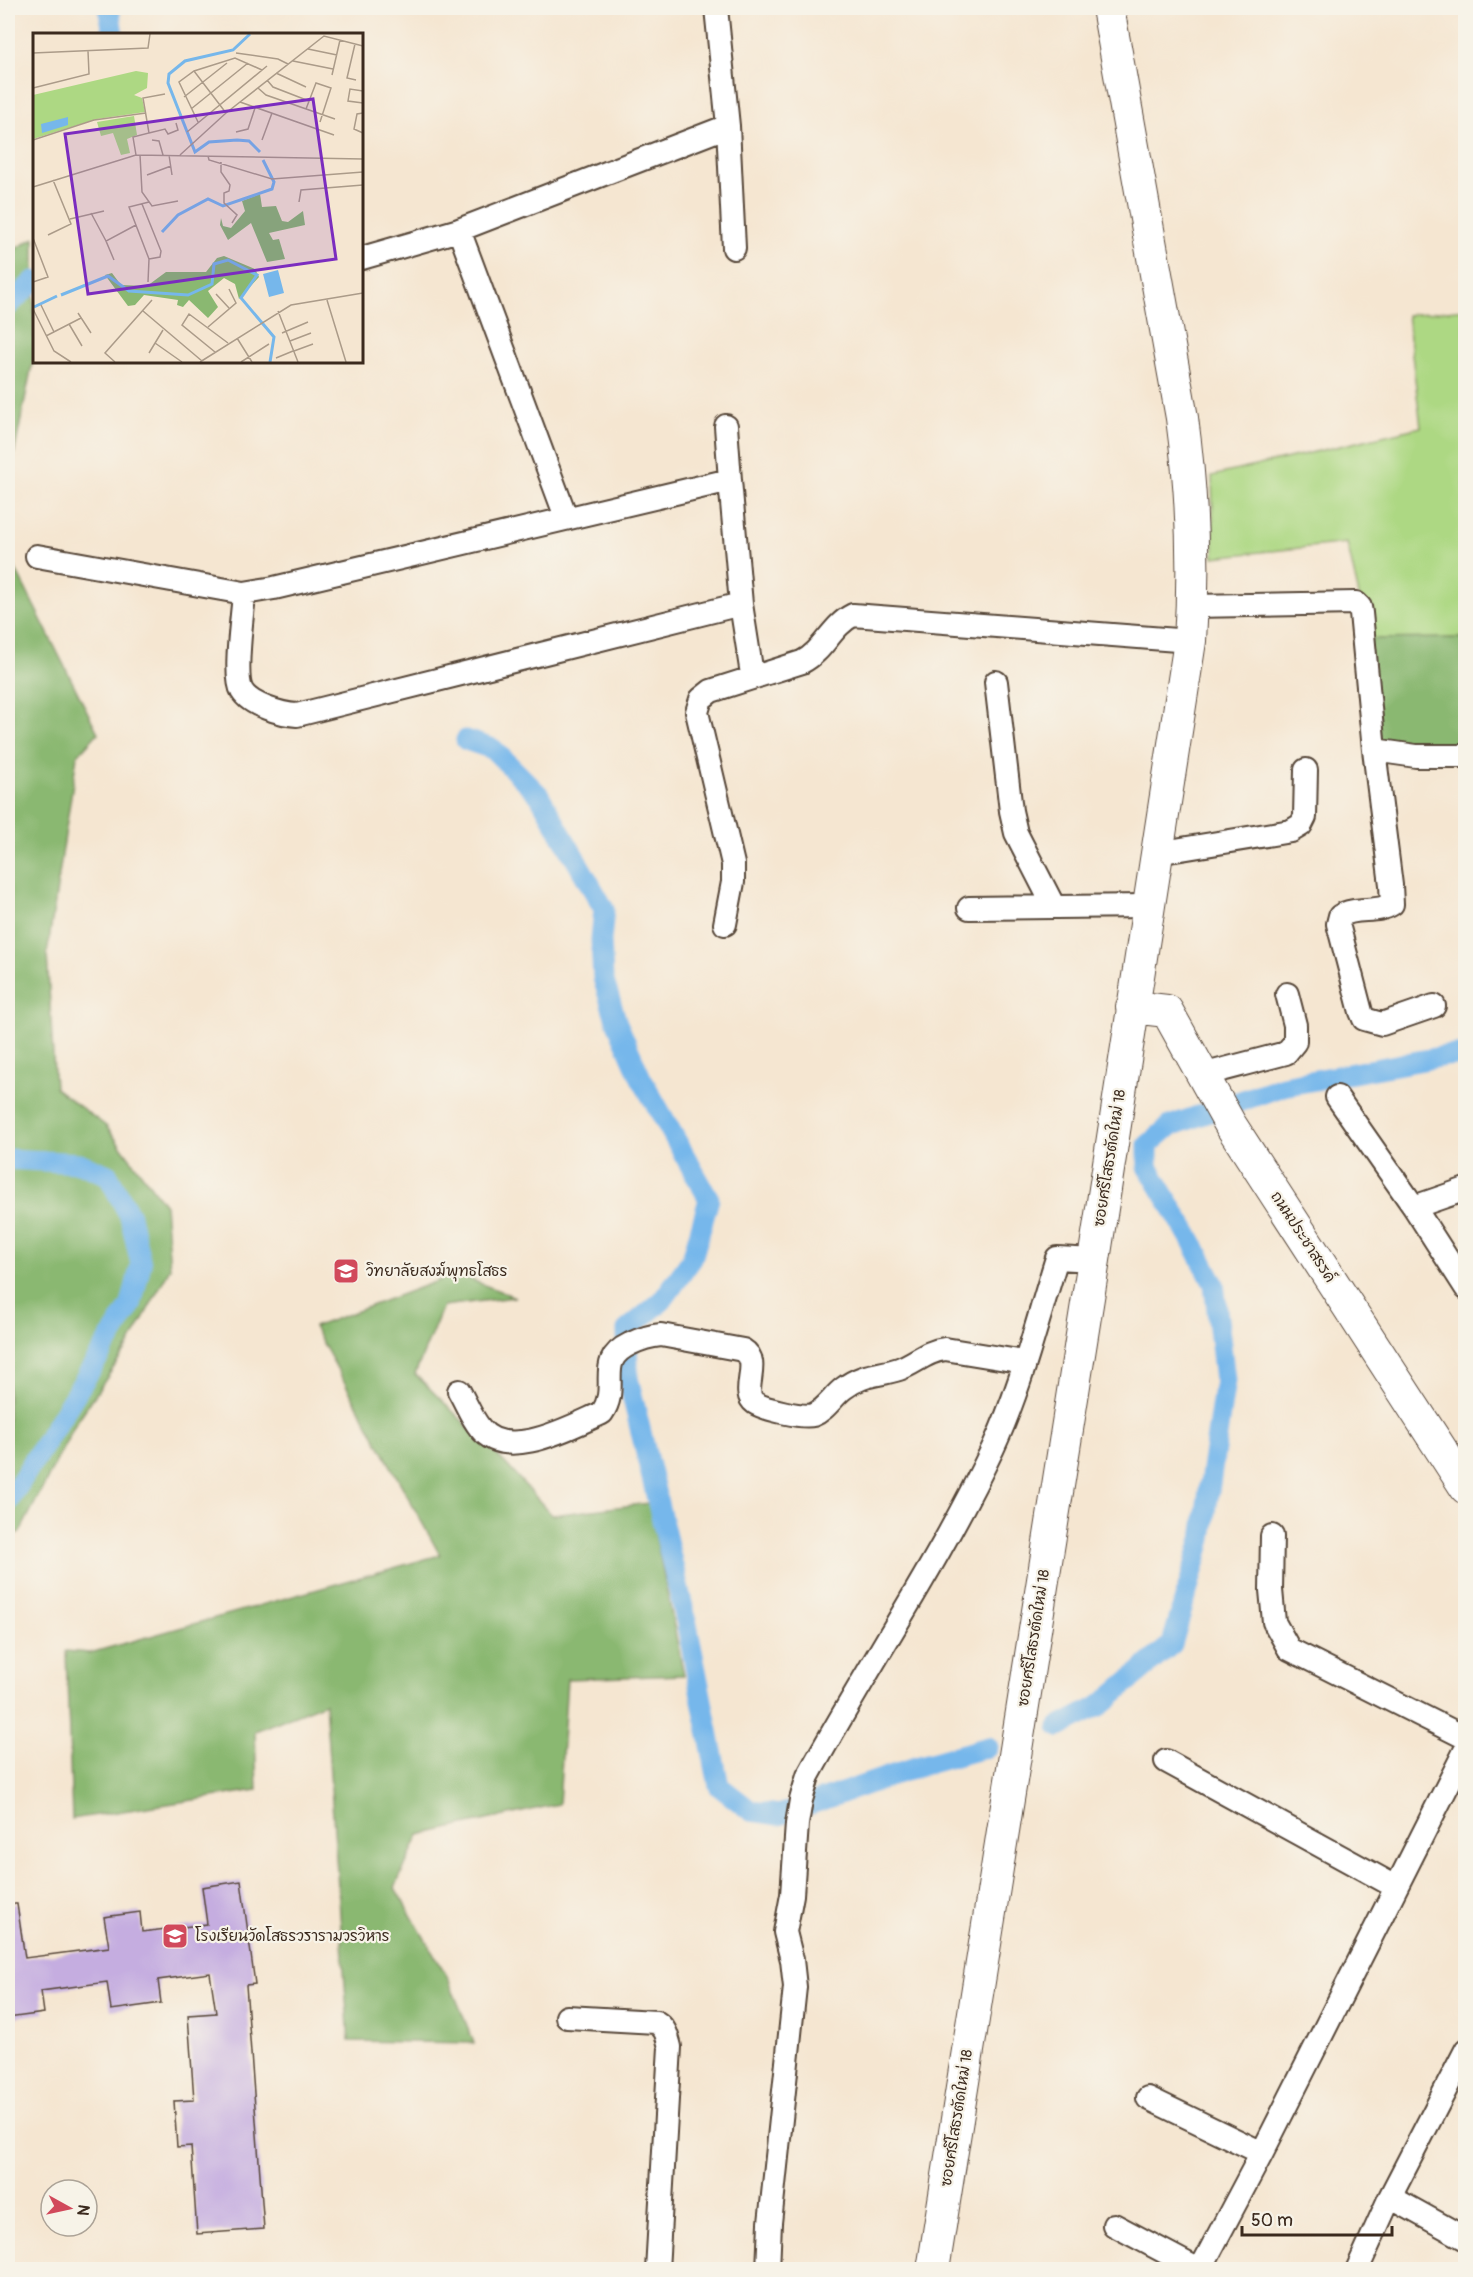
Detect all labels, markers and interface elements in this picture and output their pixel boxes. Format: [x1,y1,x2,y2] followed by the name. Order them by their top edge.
[33,33,363,363] inset map
[1089,1087,1130,1228] street label: ซอยศรีโสธรตัดใหม่ 18
[1266,1187,1341,1286] street label: ถนนประชาสรรค์
[331,1256,361,1286] school or university icon: วิทยาลัยสงฆ์พุทธโสธร
[366,1261,508,1282] place label: วิทยาลัยสงฆ์พุทธโสธร
[1013,1567,1054,1708] street label: ซอยศรีโสธรตัดใหม่ 18
[160,1921,190,1951] school or university icon: โรงเรียนวัดโสธรวรารามวรวิหาร
[195,1926,390,1946] place label: โรงเรียนวัดโสธรวรารามวรวิหาร
[936,2047,977,2188] street label: ซอยศรีโสธรตัดใหม่ 18
[39,2178,99,2238] north arrow
[1242,2199,1392,2237] scale bar
[72,2203,94,2217] text: N
[1251,2209,1293,2232] text: 50 m

